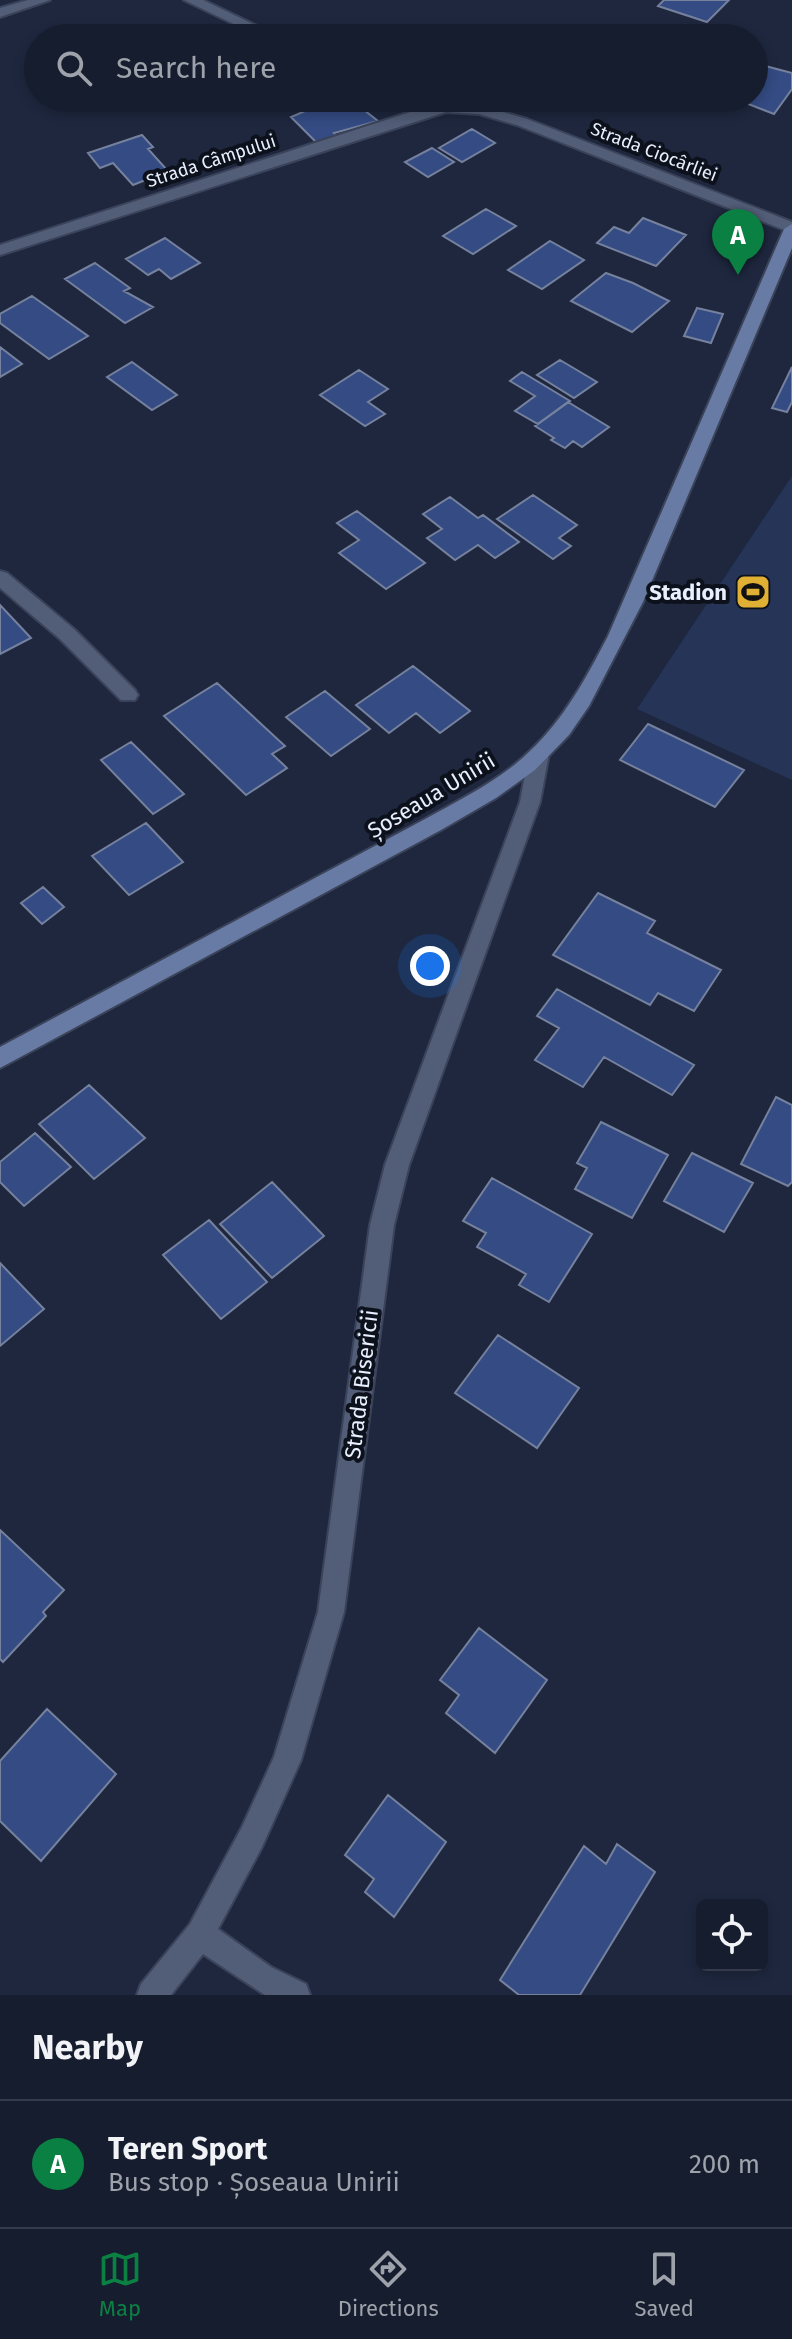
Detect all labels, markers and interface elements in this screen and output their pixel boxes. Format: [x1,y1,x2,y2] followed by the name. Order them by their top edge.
[24,24,768,112] search box
[52,46,96,90] icon: search
[116,50,276,86] text: Search here
[588,118,720,186] street label: Strada Ciocârliei
[143,130,279,192] street label: Strada Câmpului
[712,209,764,275] pin: A
[734,573,772,611] sports icon: Stadion
[649,579,727,606] place label: Stadion
[363,747,500,844] street label: Șoseaua Unirii
[410,946,450,986] your location
[339,1308,384,1460] street label: Strada Bisericii
[696,1899,768,1971] map controls
[696,1899,768,1971] button: locate
[32,2027,143,2068] text: Nearby
[108,2131,267,2167] text: Teren Sport
[50,2149,66,2180] text: A
[689,2149,760,2180] text: 200 m
[108,2167,400,2198] text: Bus stop · Șoseaua Unirii
[98,2247,142,2322] tab: Map
[338,2247,439,2322] tab: Directions
[635,2247,694,2322] tab: Saved

